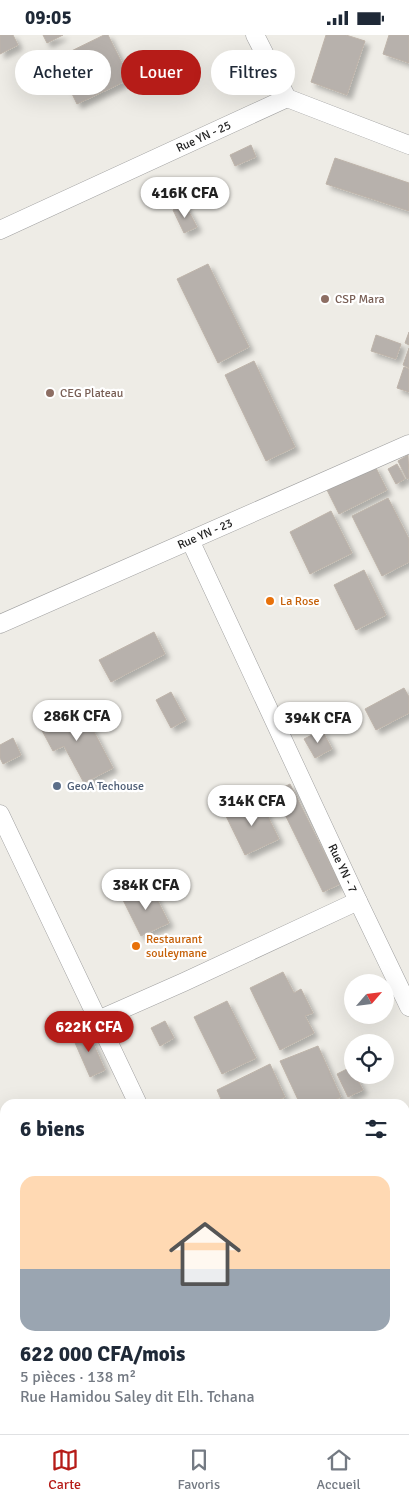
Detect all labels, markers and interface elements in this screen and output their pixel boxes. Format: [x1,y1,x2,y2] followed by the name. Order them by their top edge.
[25,6,72,30] text: 09:05
[15,50,111,95] chip: Acheter
[121,50,201,95] chip: Louer
[211,50,295,95] chip: Filtres
[174,117,233,156] street label: Rue YN - 25
[133,177,237,219] pin: 416K CFA
[152,183,218,203] text: 416K CFA
[335,292,385,307] place label: CSP Mara
[319,293,331,305] marker: CSP Mara
[60,386,123,401] place label: CEG Plateau
[44,387,56,399] marker: CEG Plateau
[175,515,235,552] street label: Rue YN - 23
[280,594,319,609] place label: La Rose
[264,595,276,607] marker: La Rose
[25,699,129,742] pin: 286K CFA
[266,701,370,744] pin: 394K CFA
[44,706,110,726] text: 286K CFA
[285,708,351,728] text: 394K CFA
[67,779,144,794] place label: GeoA Techouse
[51,780,63,792] marker: GeoA Techouse
[200,785,304,827] pin: 314K CFA
[219,791,285,811] text: 314K CFA
[325,841,361,895] street label: Rue YN - 7
[94,869,198,911] pin: 384K CFA
[113,875,179,895] text: 384K CFA
[146,932,207,961] place label: Restaurant souleymane
[130,940,142,952] marker: Restaurant souleymane
[344,974,394,1024] north arrow
[344,974,394,1084] map controls
[37,1011,141,1053] pin: 622K CFA
[56,1017,122,1037] text: 622K CFA
[344,1034,394,1084] button: locate
[362,1115,390,1143] icon: filters
[20,1116,85,1142] text: 6 biens
[160,1209,250,1299] icon: home
[20,1341,185,1367] text: 622 000 CFA/mois
[20,1367,136,1387] text: 5 pièces · 138 m²
[20,1387,255,1407] text: Rue Hamidou Saley dit Elh. Tchana
[48,1446,81,1493] tab: Carte
[178,1446,220,1493] tab: Favoris
[317,1446,361,1493] tab: Accueil

